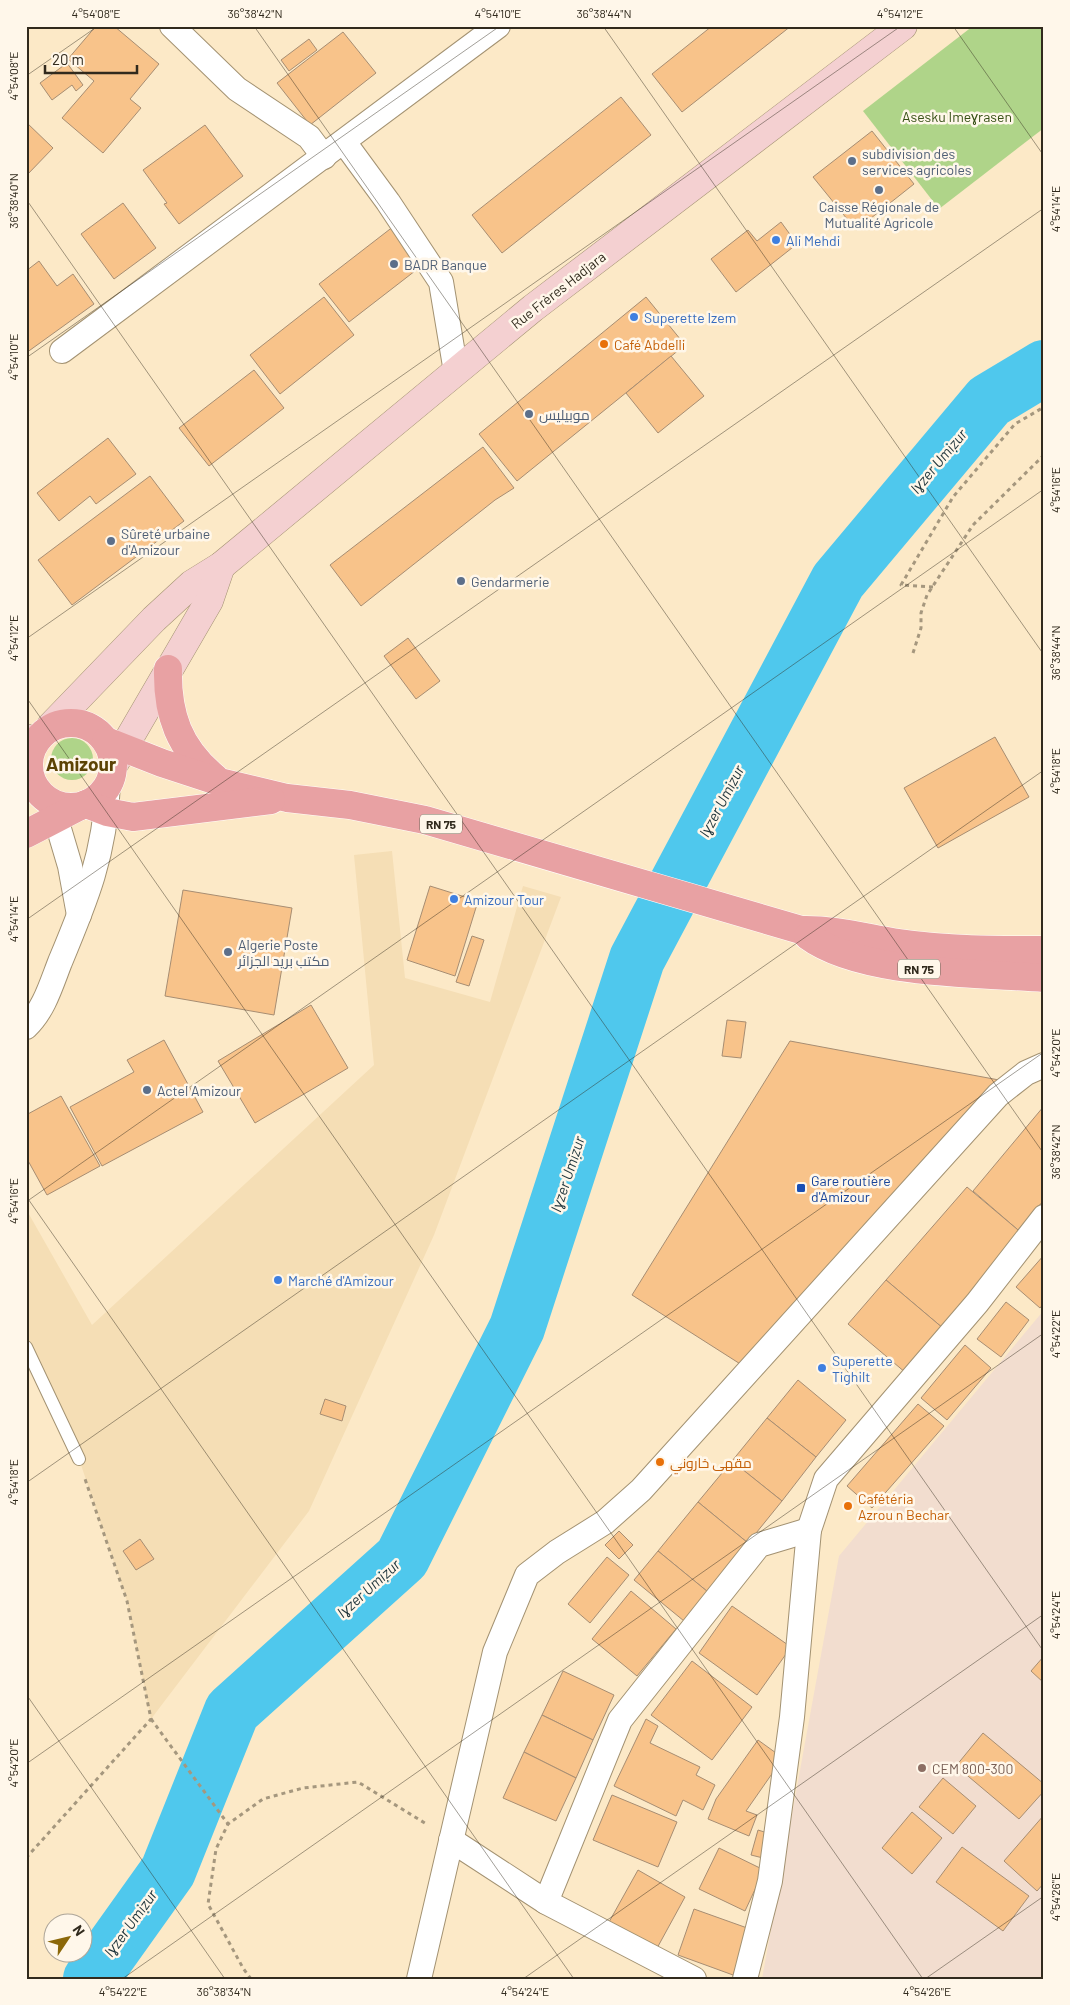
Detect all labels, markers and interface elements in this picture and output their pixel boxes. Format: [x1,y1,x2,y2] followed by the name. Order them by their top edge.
[72,6,120,20] text: 4°54'08"E
[227,6,283,20] text: 36°38'42"N
[475,6,521,20] text: 4°54'10"E
[576,6,632,20] text: 36°38'44"N
[877,6,923,20] text: 4°54'12"E
[45,42,138,74] scale bar
[52,50,84,68] text: 20 m
[6,52,20,100] text: 4°54'08"E
[902,108,1012,125] park label: Asesku Imeɣrasen
[862,145,972,178] place label: subdivision des services agricoles
[846,155,858,167] marker: subdivision des services agricoles
[6,173,20,229] text: 36°38'40"N
[873,184,885,196] marker: Caisse Régionale de Mutualité Agricole
[1048,186,1062,232] text: 4°54'14"E
[819,198,939,231] place label: Caisse Régionale de Mutualité Agricole
[786,232,840,249] place label: Ali Mehdi
[770,234,782,246] marker: Ali Mehdi
[507,248,609,332] street label: Rue Frères Hadjara
[404,256,487,273] place label: BADR Banque
[388,258,400,270] marker: BADR Banque
[644,309,736,326] place label: Superette Izem
[628,311,640,323] marker: Superette Izem
[6,334,20,380] text: 4°54'10"E
[614,336,685,353] place label: Café Abdelli
[598,338,610,350] marker: Café Abdelli
[539,406,590,423] place label: موبيليس
[523,408,535,420] marker: موبيليس
[906,425,971,497] water label: Iɣzer Umiẓur
[1048,467,1062,513] text: 4°54'16"E
[121,525,210,558] place label: Sûreté urbaine d'Amizour
[105,535,117,547] marker: Sûreté urbaine d'Amizour
[471,573,549,590] place label: Gendarmerie
[455,575,467,587] marker: Gendarmerie
[6,615,20,661] text: 4°54'12"E
[1048,625,1062,681] text: 36°38'44"N
[1048,748,1062,794] text: 4°54'18"E
[46,752,117,775] district label: Amizour
[695,762,748,840] water label: Iɣzer Umiẓur
[420,814,462,834] road number: RN 75
[464,891,544,908] place label: Amizour Tour
[448,893,460,905] marker: Amizour Tour
[6,896,20,942] text: 4°54'14"E
[237,936,330,969] place label: Algerie Poste مكتب بريد الجزائر
[222,946,234,958] marker: Algerie Poste مكتب بريد الجزائر
[898,960,940,979] road number: RN 75
[1048,1029,1062,1078] text: 4°54'20"E
[157,1082,241,1099] place label: Actel Amizour
[141,1084,153,1096] marker: Actel Amizour
[1048,1124,1062,1180] text: 36°38'42"N
[546,1133,588,1214] water label: Iɣzer Umiẓur
[811,1172,891,1205] place label: Gare routière d'Amizour
[6,1178,20,1224] text: 4°54'16"E
[795,1182,807,1194] marker: Gare routière d'Amizour
[288,1272,394,1289] place label: Marché d'Amizour
[272,1274,284,1286] marker: Marché d'Amizour
[1048,1310,1062,1358] text: 4°54'22"E
[832,1352,893,1385] place label: Superette Tighilt
[816,1362,828,1374] marker: Superette Tighilt
[670,1454,752,1475] place label: مقهى خاروني
[654,1456,666,1468] marker: مقهى خاروني
[6,1459,20,1505] text: 4°54'18"E
[858,1490,949,1523] place label: Cafétéria Azrou n Bechar
[842,1500,854,1512] marker: Cafétéria Azrou n Bechar
[333,1555,404,1621] water label: Iɣzer Umiẓur
[1048,1591,1062,1639] text: 4°54'24"E
[6,1739,20,1788] text: 4°54'20"E
[932,1760,1013,1777] place label: CEM 800-300
[916,1762,928,1774] marker: CEM 800-300
[1048,1873,1062,1921] text: 4°54'26"E
[100,1885,161,1960] water label: Iɣzer Umiẓur
[42,1912,92,1962] north arrow
[69,1922,89,1939] text: N
[99,1984,147,1998] text: 4°54'22"E
[197,1984,251,1998] text: 36°38'34"N
[501,1984,549,1998] text: 4°54'24"E
[903,1984,951,1998] text: 4°54'26"E

